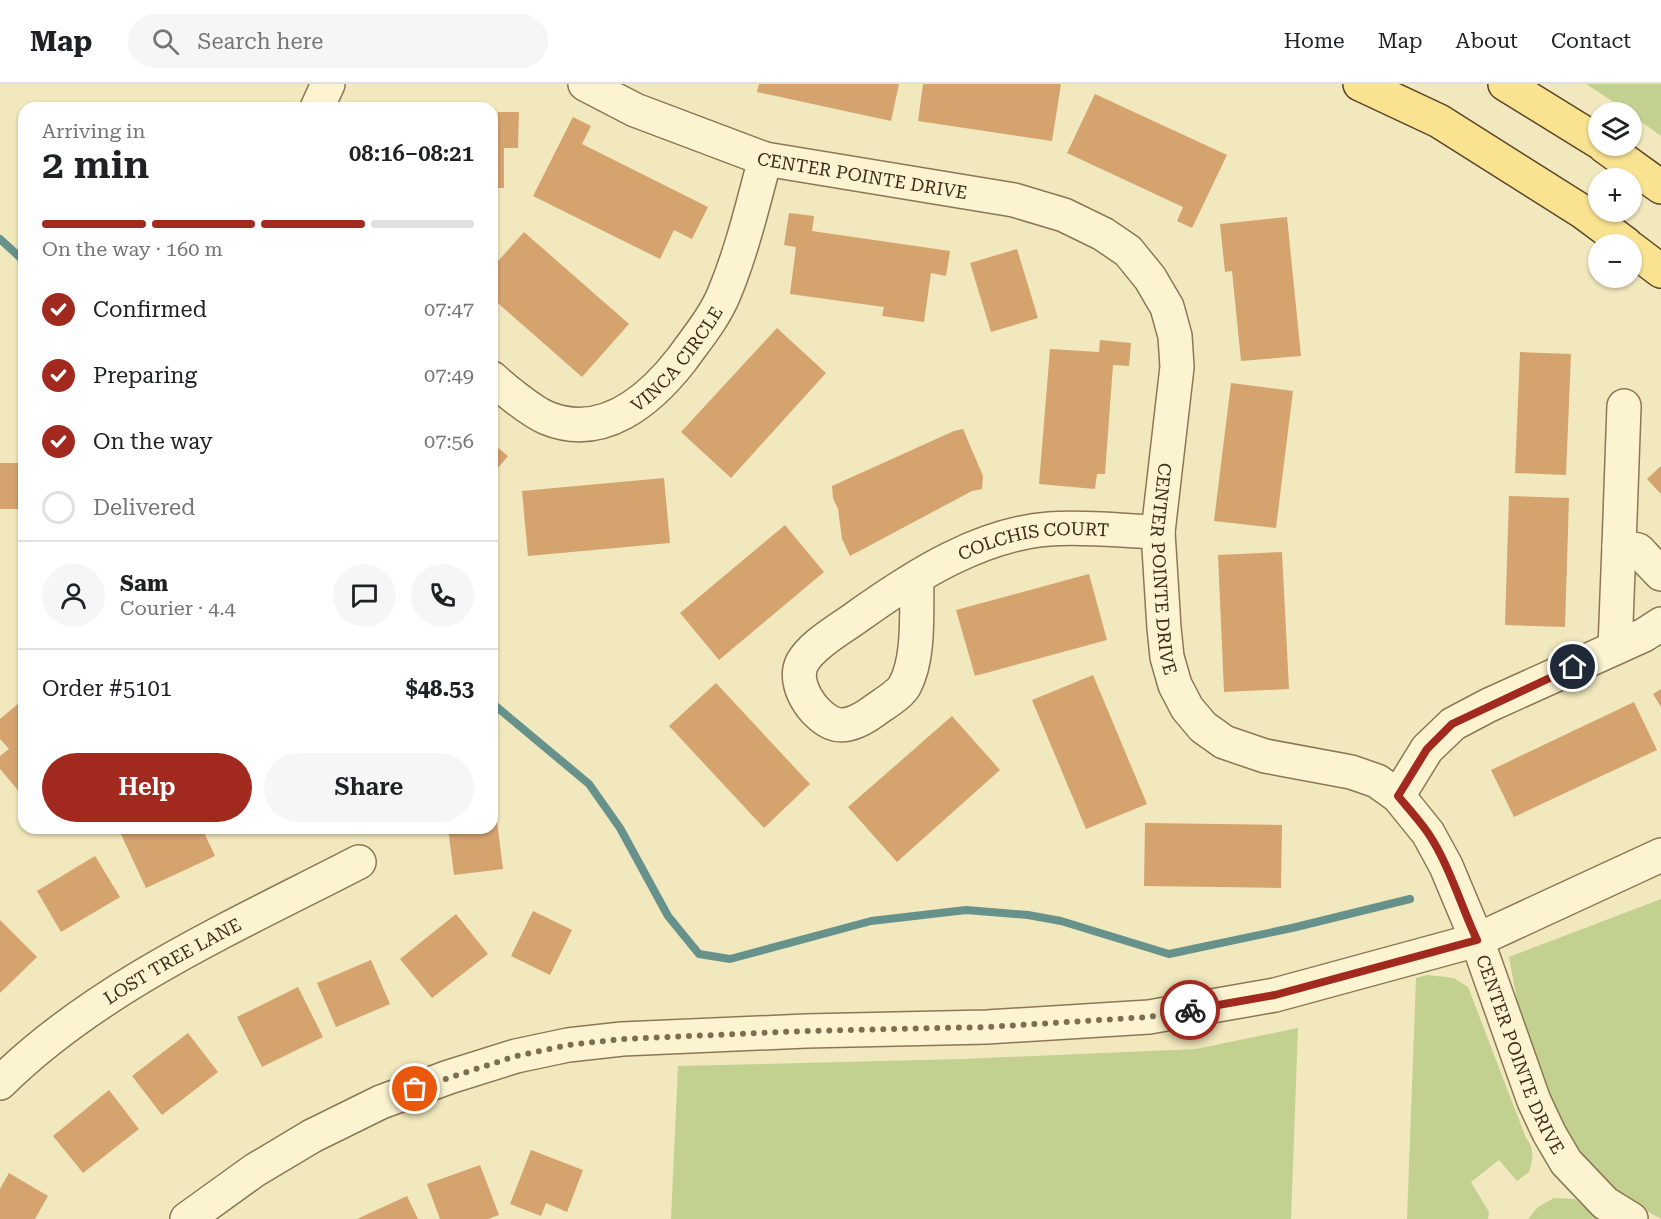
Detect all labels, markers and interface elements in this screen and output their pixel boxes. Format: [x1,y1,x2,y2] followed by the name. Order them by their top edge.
[128,14,548,68] search box
[30,25,92,58] text: Map
[149,25,182,58] icon: search
[197,29,323,54] text: Search here
[1284,29,1345,53] text: Home
[1378,29,1423,53] text: Map
[1456,29,1518,53] text: About
[1551,29,1631,53] text: Contact
[1588,102,1642,288] map controls
[1588,102,1642,156] button: layers
[42,119,145,143] text: Arriving in
[349,141,474,166] text: 08:16–08:21
[42,142,149,188] text: 2 min
[754,147,969,203] street label: CENTER POINTE DRIVE
[1588,168,1642,222] button: +
[1588,234,1642,288] button: −
[42,237,223,261] text: On the way · 160 m
[42,293,75,326] icon: check
[93,297,207,322] text: Confirmed
[424,297,474,321] text: 07:47
[626,302,726,416] street label: VINCA CIRCLE
[42,359,75,392] icon: check
[93,363,197,388] text: Preparing
[424,363,474,387] text: 07:49
[42,425,75,458] icon: check
[93,429,213,454] text: On the way
[424,429,474,453] text: 07:56
[1147,462,1182,677] street label: CENTER POINTE DRIVE
[93,495,195,520] text: Delivered
[954,517,1110,564] street label: COLCHIS COURT
[42,564,105,627] button: person
[333,564,396,627] button: chat
[411,564,474,627] button: phone
[120,571,168,596] text: Sam
[120,596,236,620] text: Courier · 4.4
[1547,641,1598,692] pin
[1556,650,1589,683] icon: home
[42,676,172,701] text: Order #5101
[405,676,474,701] text: $48.53
[42,753,252,822] button: Help
[264,753,474,822] button: Share
[99,913,244,1008] street label: LOST TREE LANE
[1472,952,1569,1158] street label: CENTER POINTE DRIVE
[1160,980,1220,1040] courier
[1174,994,1207,1027] icon: bike
[389,1063,440,1114] pin
[398,1072,431,1105] icon: bag

